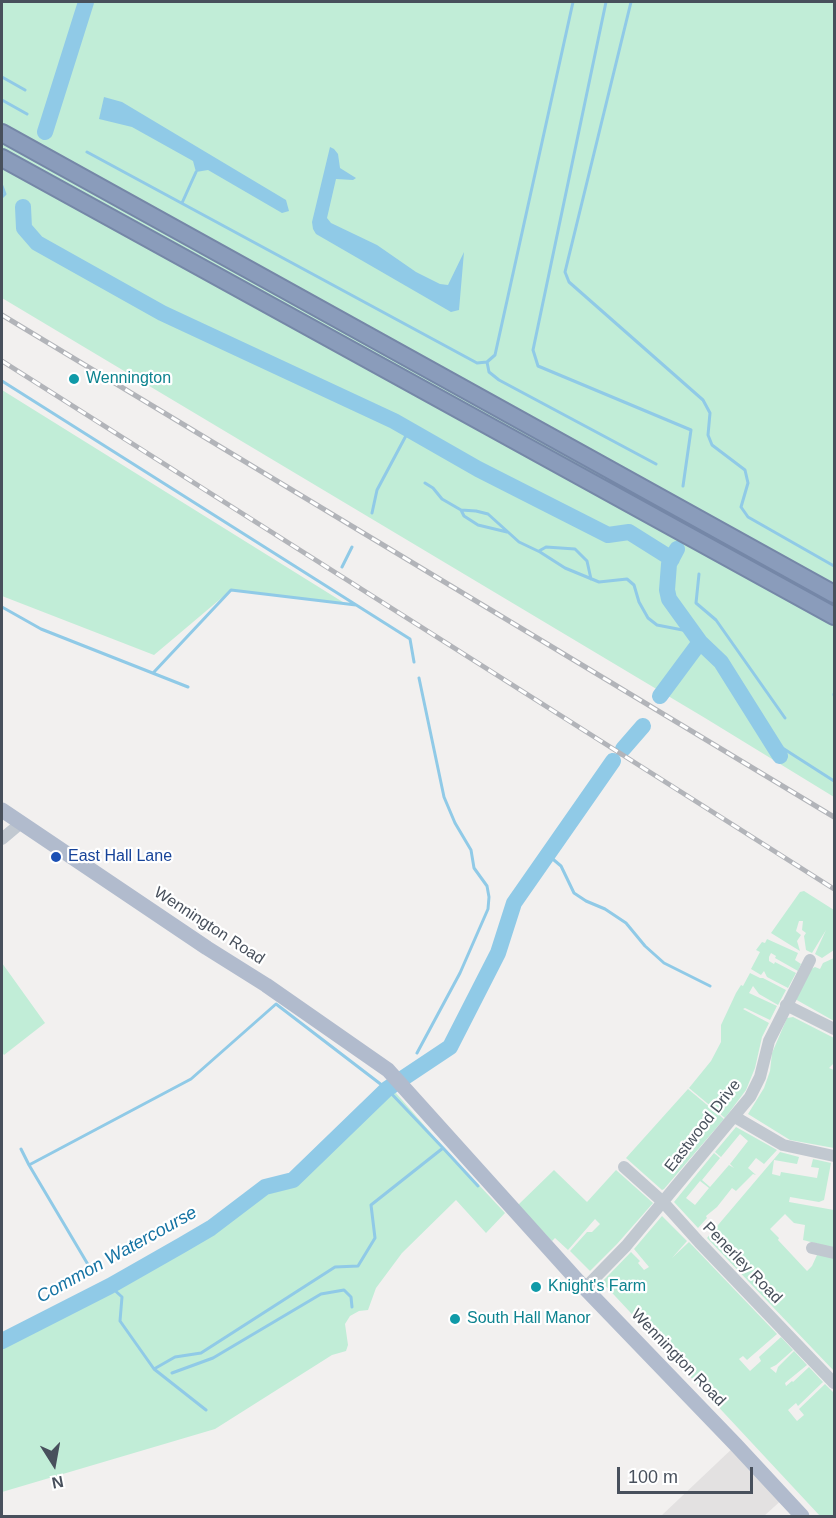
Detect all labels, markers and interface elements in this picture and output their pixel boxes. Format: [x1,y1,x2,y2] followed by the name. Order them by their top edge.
[86,369,171,389] place label: Wennington
[67,372,81,386] marker: Wennington
[68,847,172,867] place label: East Hall Lane
[49,850,63,864] marker: East Hall Lane
[150,883,268,969] street label: Wennington Road
[661,1076,745,1176] street label: Eastwood Drive
[33,1202,201,1308] water label: Common Watercourse
[698,1218,786,1308] street label: Penerley Road
[548,1277,646,1297] place label: Knight's Farm
[529,1280,543,1294] marker: Knight's Farm
[627,1305,729,1411] street label: Wennington Road
[467,1309,591,1329] place label: South Hall Manor
[448,1312,462,1326] marker: South Hall Manor
[24,1434,84,1494] north arrow
[620,1455,756,1493] scale bar
[628,1467,678,1487] text: 100 m
[50,1473,65,1492] text: N

